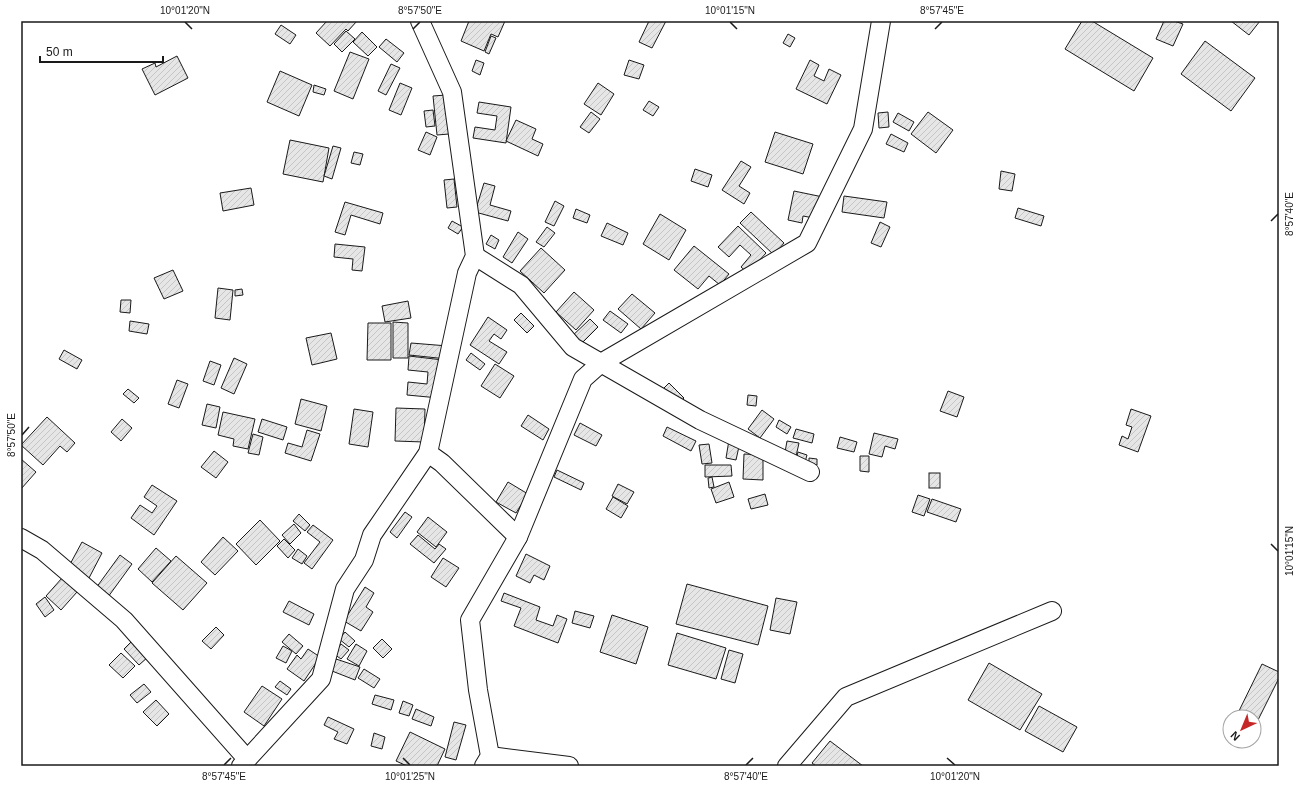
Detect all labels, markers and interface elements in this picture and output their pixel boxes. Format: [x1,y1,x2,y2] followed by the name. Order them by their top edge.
[160,5,210,16] text: 10°01'20"N
[398,5,442,16] text: 8°57'50"E
[705,5,755,16] text: 10°01'15"N
[920,5,964,16] text: 8°57'45"E
[40,38,163,64] scale bar
[46,45,73,59] text: 50 m
[1284,192,1295,236] text: 8°57'40"E
[6,413,17,457] text: 8°57'50"E
[1284,526,1295,576] text: 10°01'15"N
[1222,709,1262,749] north arrow
[1228,729,1242,743] text: N
[202,771,246,782] text: 8°57'45"E
[385,771,435,782] text: 10°01'25"N
[724,771,768,782] text: 8°57'40"E
[930,771,980,782] text: 10°01'20"N

